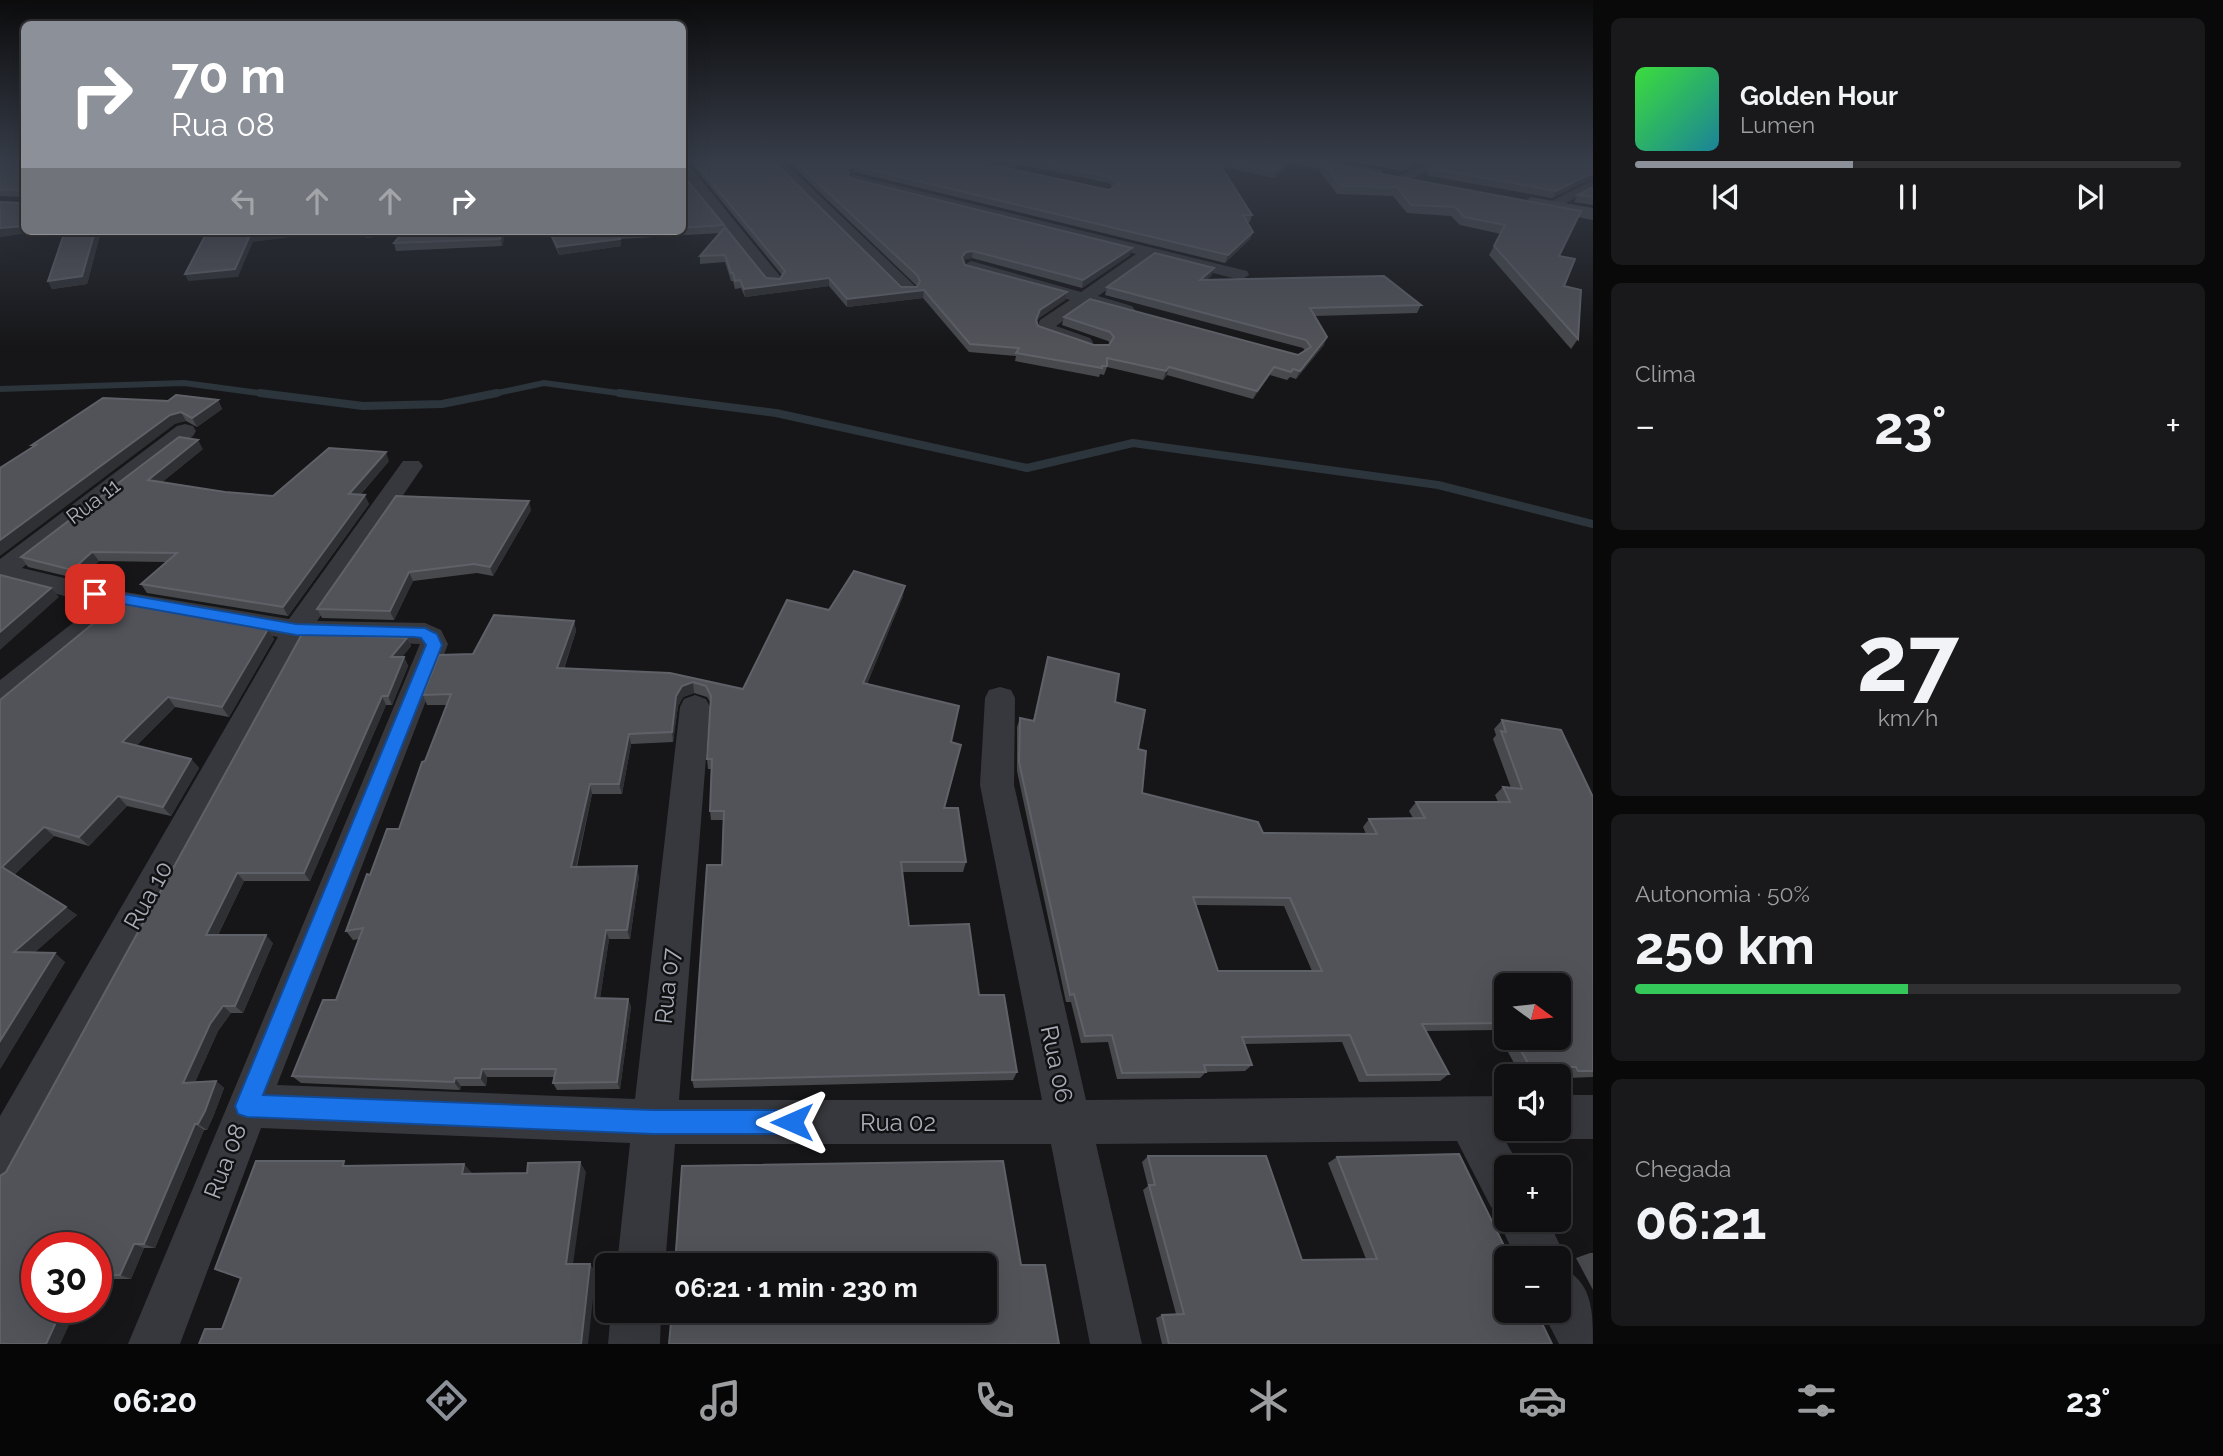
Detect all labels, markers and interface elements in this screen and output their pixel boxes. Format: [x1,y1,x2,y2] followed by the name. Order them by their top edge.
[171,47,286,104] text: 70 m
[56,49,147,140] icon: right
[1740,81,1898,111] text: Golden Hour
[171,106,275,143] text: Rua 08
[1740,111,1815,138] text: Lumen
[1707,178,1745,216] icon: previous
[1889,178,1927,216] icon: pause
[2071,178,2109,216] icon: next
[225,182,263,220] icon: left
[298,182,336,220] icon: ahead
[371,182,409,220] icon: ahead
[444,182,482,220] icon: right
[1635,360,1696,387] text: Clima
[1874,395,1947,456] text: 23°
[1635,403,1655,448] text: −
[2165,403,2181,448] text: +
[61,473,125,529] street label: Rua 11
[65,564,125,624] pin
[76,575,114,613] icon: arrive
[1857,605,1959,712] text: 27
[1878,704,1938,731] text: km/h
[117,856,179,934] street label: Rua 10
[1635,880,1810,907] text: Autonomia · 50%
[1635,915,1815,976] text: 250 km
[649,946,685,1025] street label: Rua 07
[1494,973,1572,1050] north arrow
[1494,973,1571,1323] map controls
[1035,1023,1079,1105] street label: Rua 06
[1494,1064,1571,1141] button: sound
[755,1085,829,1159] position arrow
[860,1108,936,1137] street label: Rua 02
[198,1119,252,1203] street label: Rua 08
[1494,1155,1571,1232] button: +
[1635,1155,1731,1182] text: Chegada
[1635,1190,1766,1251] text: 06:21
[21,1232,112,1323] speed limit sign: 30
[1494,1246,1571,1323] button: −
[674,1273,918,1303] text: 06:21 · 1 min · 230 m
[422,1376,471,1425] icon: directions
[696,1376,745,1425] icon: music
[970,1376,1019,1425] icon: phone
[1244,1376,1293,1425] icon: climate
[1518,1376,1567,1425] icon: car
[1792,1376,1841,1425] icon: filters
[112,1382,197,1419] text: 06:20
[2066,1382,2110,1419] text: 23°

